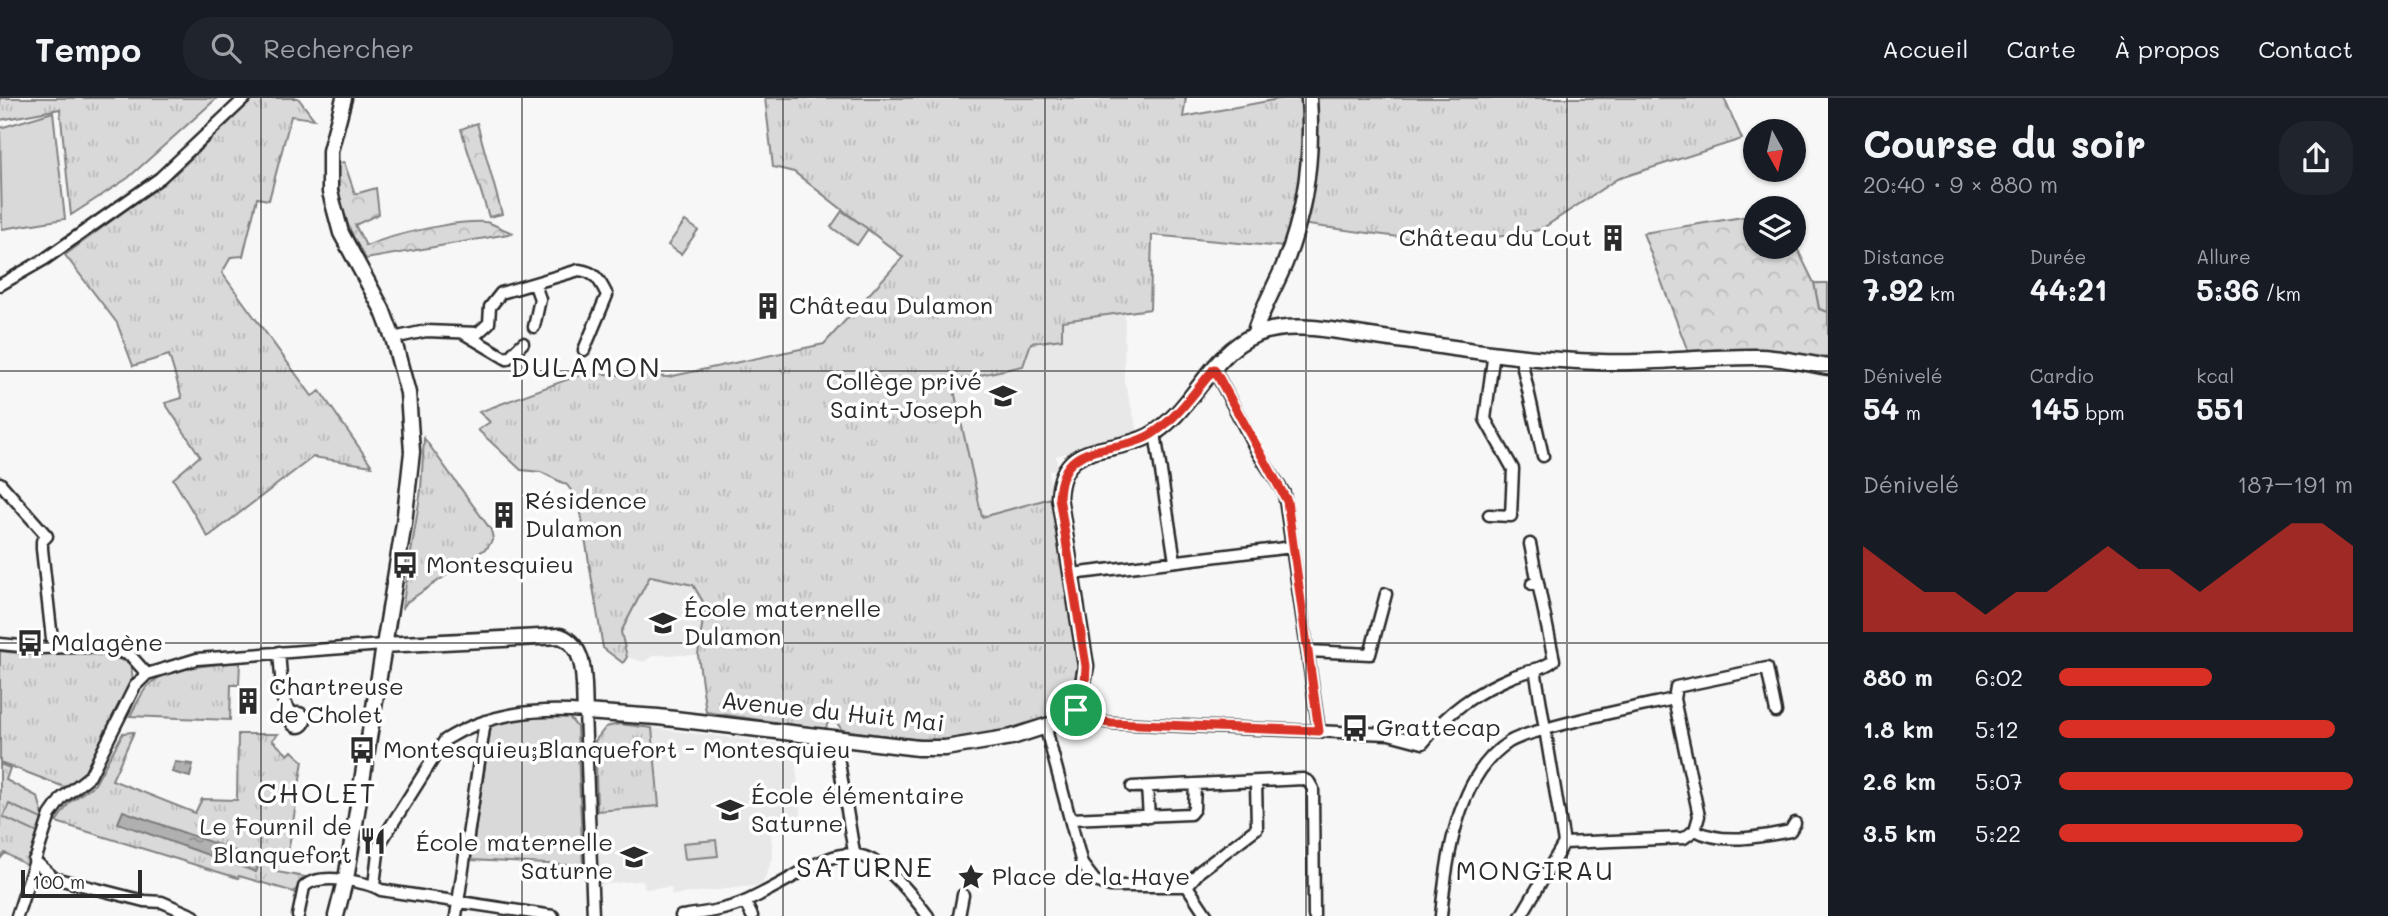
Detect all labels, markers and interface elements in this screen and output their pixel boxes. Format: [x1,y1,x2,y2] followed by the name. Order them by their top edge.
[183,17,673,80] search box
[35,27,141,70] text: Tempo
[207,29,245,67] icon: search
[263,31,414,65] text: Rechercher
[1882,33,1968,64] text: Accueil
[2006,33,2076,64] text: Carte
[2114,33,2220,64] text: À propos
[2258,33,2353,64] text: Contact
[1863,118,2146,168] text: Course du soir
[1743,119,1806,182] north arrow
[1743,119,1806,259] map controls
[2279,121,2353,195] button: share
[1863,169,2058,199] text: 20:40 · 9 × 880 m
[1743,196,1806,259] button: layers
[1399,221,1592,252] place label: Château du Lout
[1598,223,1628,253] building icon: Château du Lout
[1863,244,1945,269] text: Distance
[2030,244,2086,269] text: Durée
[2196,244,2251,269] text: Allure
[1863,269,1924,309] text: 7.92
[2030,269,2107,309] text: 44:21
[2196,269,2260,309] text: 5:36
[1924,281,1955,306] text: km
[2260,281,2301,306] text: /km
[789,289,993,320] place label: Château Dulamon
[753,291,783,321] building icon: Château Dulamon
[510,348,662,384] district label: DULAMON
[1863,363,1943,388] text: Dénivelé
[2030,363,2094,388] text: Cardio
[2196,363,2234,388] text: kcal
[826,365,982,424] place label: Collège privé Saint-Joseph
[988,381,1018,411] school or university icon: Collège privé Saint-Joseph
[1863,388,1900,428] text: 54
[2030,388,2080,428] text: 145
[2196,388,2245,428] text: 551
[1900,400,1921,425] text: m
[2080,400,2125,425] text: bpm
[1863,469,1959,499] text: Dénivelé
[2237,469,2353,499] text: 187–191 m
[525,484,647,543] place label: Résidence Dulamon
[489,500,519,530] building icon: Résidence Dulamon
[426,548,574,579] place label: Montesquieu
[390,550,420,580] bus stop icon: Montesquieu
[684,592,881,651] place label: École maternelle Dulamon
[648,608,678,638] school or university icon: École maternelle Dulamon
[51,626,163,657] place label: Malagène
[15,628,45,658] bus stop icon: Malagène
[1863,662,1933,692] text: 880 m
[1975,662,2023,692] text: 6:02
[269,670,404,729] place label: Chartreuse de Cholet
[1046,680,1106,740] pin
[720,683,946,738] street label: Avenue du Huit Mai
[233,686,263,716] building icon: Chartreuse de Cholet
[1057,691,1095,729] icon: arrive
[1376,711,1501,742] place label: Grattecap
[1340,713,1370,743] bus stop icon: Grattecap
[1863,714,1933,744] text: 1.8 km
[1975,714,2019,744] text: 5:12
[383,733,850,764] place label: Montesquieu;Blanquefort - Montesquieu
[347,735,377,765] bus stop icon: Montesquieu;Blanquefort - Montesquieu
[1863,766,1936,796] text: 2.6 km
[1975,766,2023,796] text: 5:07
[257,774,377,810] district label: CHOLET
[751,779,964,838] place label: École élémentaire Saturne
[715,795,745,825] school or university icon: École élémentaire Saturne
[200,810,352,869] place label: Le Fournil de Blanquefort
[1863,818,1936,848] text: 3.5 km
[1975,818,2021,848] text: 5:22
[358,826,388,856] restaurant icon: Le Fournil de Blanquefort
[416,826,613,885] place label: École maternelle Saturne
[619,842,649,872] school or university icon: École maternelle Saturne
[796,848,934,884] district label: SATURNE
[1455,853,1615,887] district label: MONGIRAU
[992,860,1190,891] place label: Place de la Haye
[956,862,986,892] place icon: Place de la Haye
[21,867,142,899] scale bar
[32,869,85,894] text: 100 m

